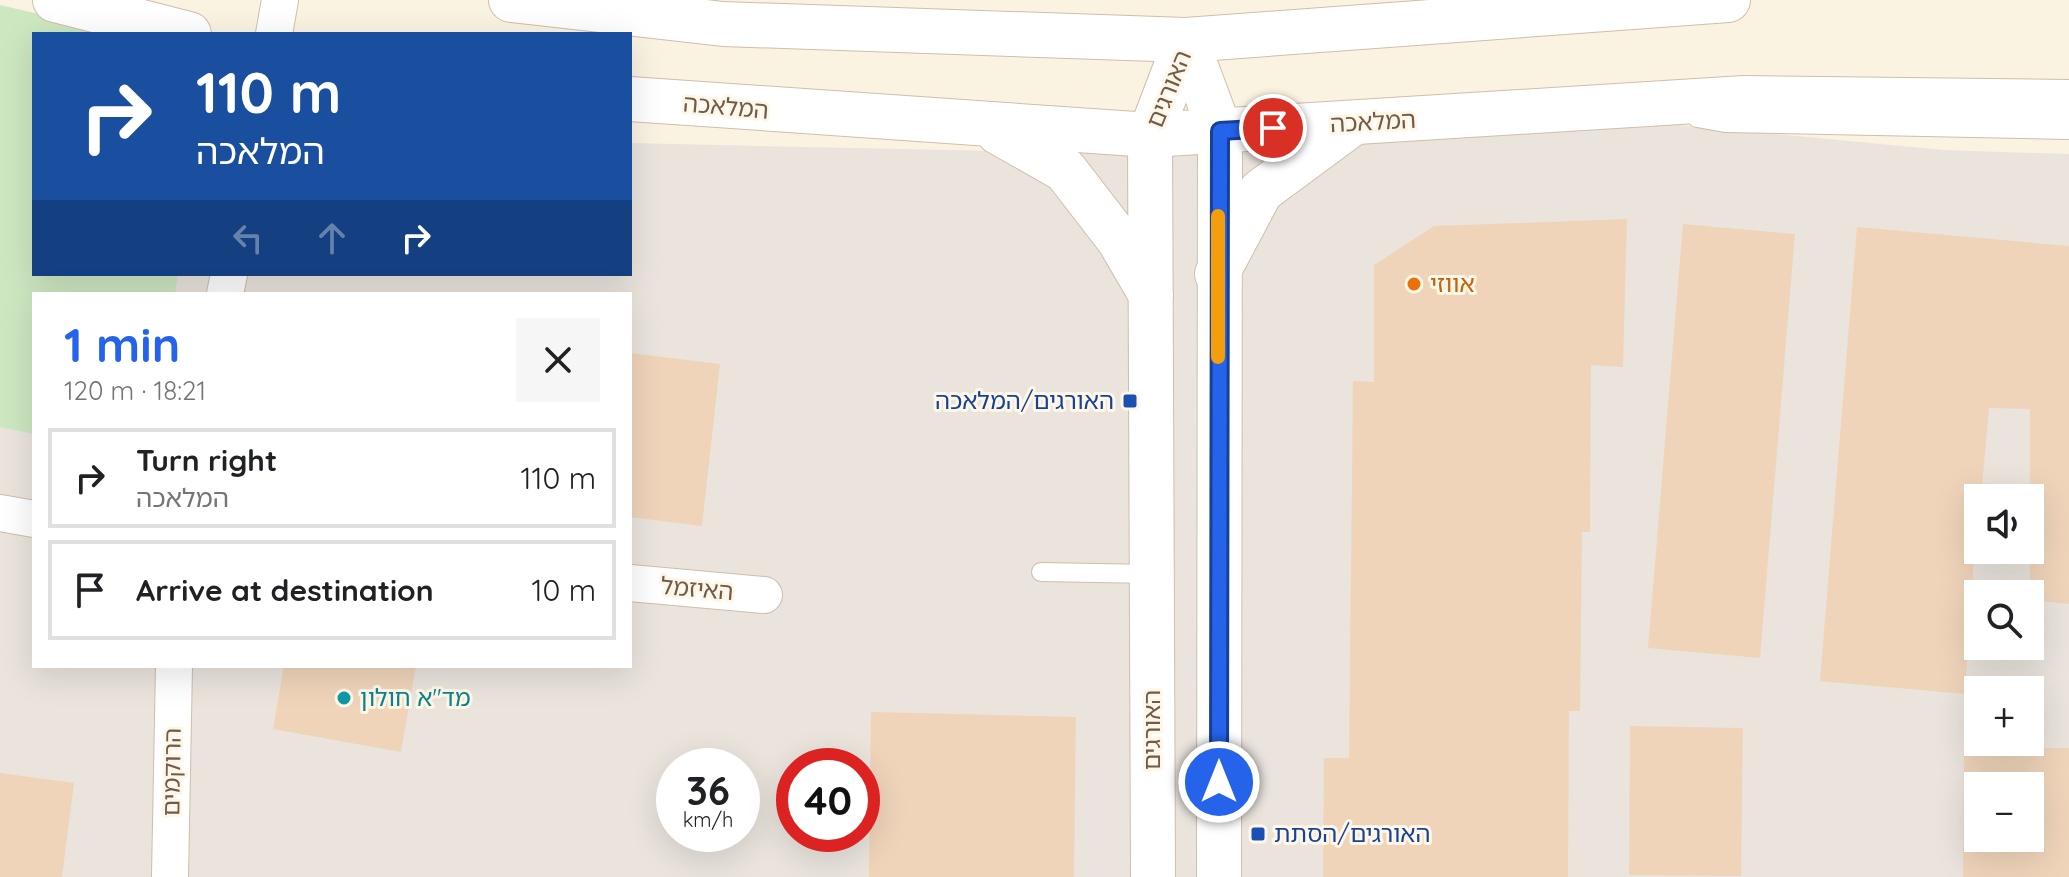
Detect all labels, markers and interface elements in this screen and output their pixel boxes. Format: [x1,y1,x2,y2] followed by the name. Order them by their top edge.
[1139,46,1197,132] street label: האורגים
[196,57,341,127] text: 110 m
[64,64,168,168] icon: right
[682,87,770,125] street label: המלאכה
[1239,94,1307,162] pin
[1329,104,1417,138] street label: המלאכה
[1251,106,1295,150] icon: arrive
[196,128,325,173] text: המלאכה
[226,216,270,260] icon: left
[310,216,354,260] icon: ahead
[394,216,438,260] icon: right
[1430,268,1475,298] place label: אווזי
[1405,275,1423,293] marker: אווזי
[64,314,180,374] text: 1 min
[516,318,600,402] button: close
[64,374,206,407] text: 120 m · 18:21
[935,385,1114,415] place label: האורגים/המלאכה
[1121,392,1139,410] marker: האורגים/המלאכה
[136,441,277,479] text: Turn right
[68,456,112,500] icon: right
[520,459,596,497] text: 110 m
[136,481,229,514] text: המלאכה
[1964,484,2044,852] map controls
[1964,484,2044,564] button: sound
[68,568,112,612] icon: arrive
[659,570,735,606] street label: האיזמל
[136,571,434,609] text: Arrive at destination
[532,571,596,609] text: 10 m
[1964,580,2044,660] button: search
[1964,676,2044,756] button: +
[360,682,471,712] place label: מד"א חולון
[335,689,353,707] marker: מד"א חולון
[1136,690,1166,770] street label: האורגים
[155,727,187,816] street label: הרוקמים
[1177,740,1261,824] position arrow
[776,748,880,852] speed limit sign: 40
[686,765,730,815] text: 36
[1964,772,2044,852] button: −
[683,807,733,832] text: km/h
[1274,818,1431,848] place label: האורגים/הסתת
[1249,825,1267,843] marker: האורגים/הסתת

